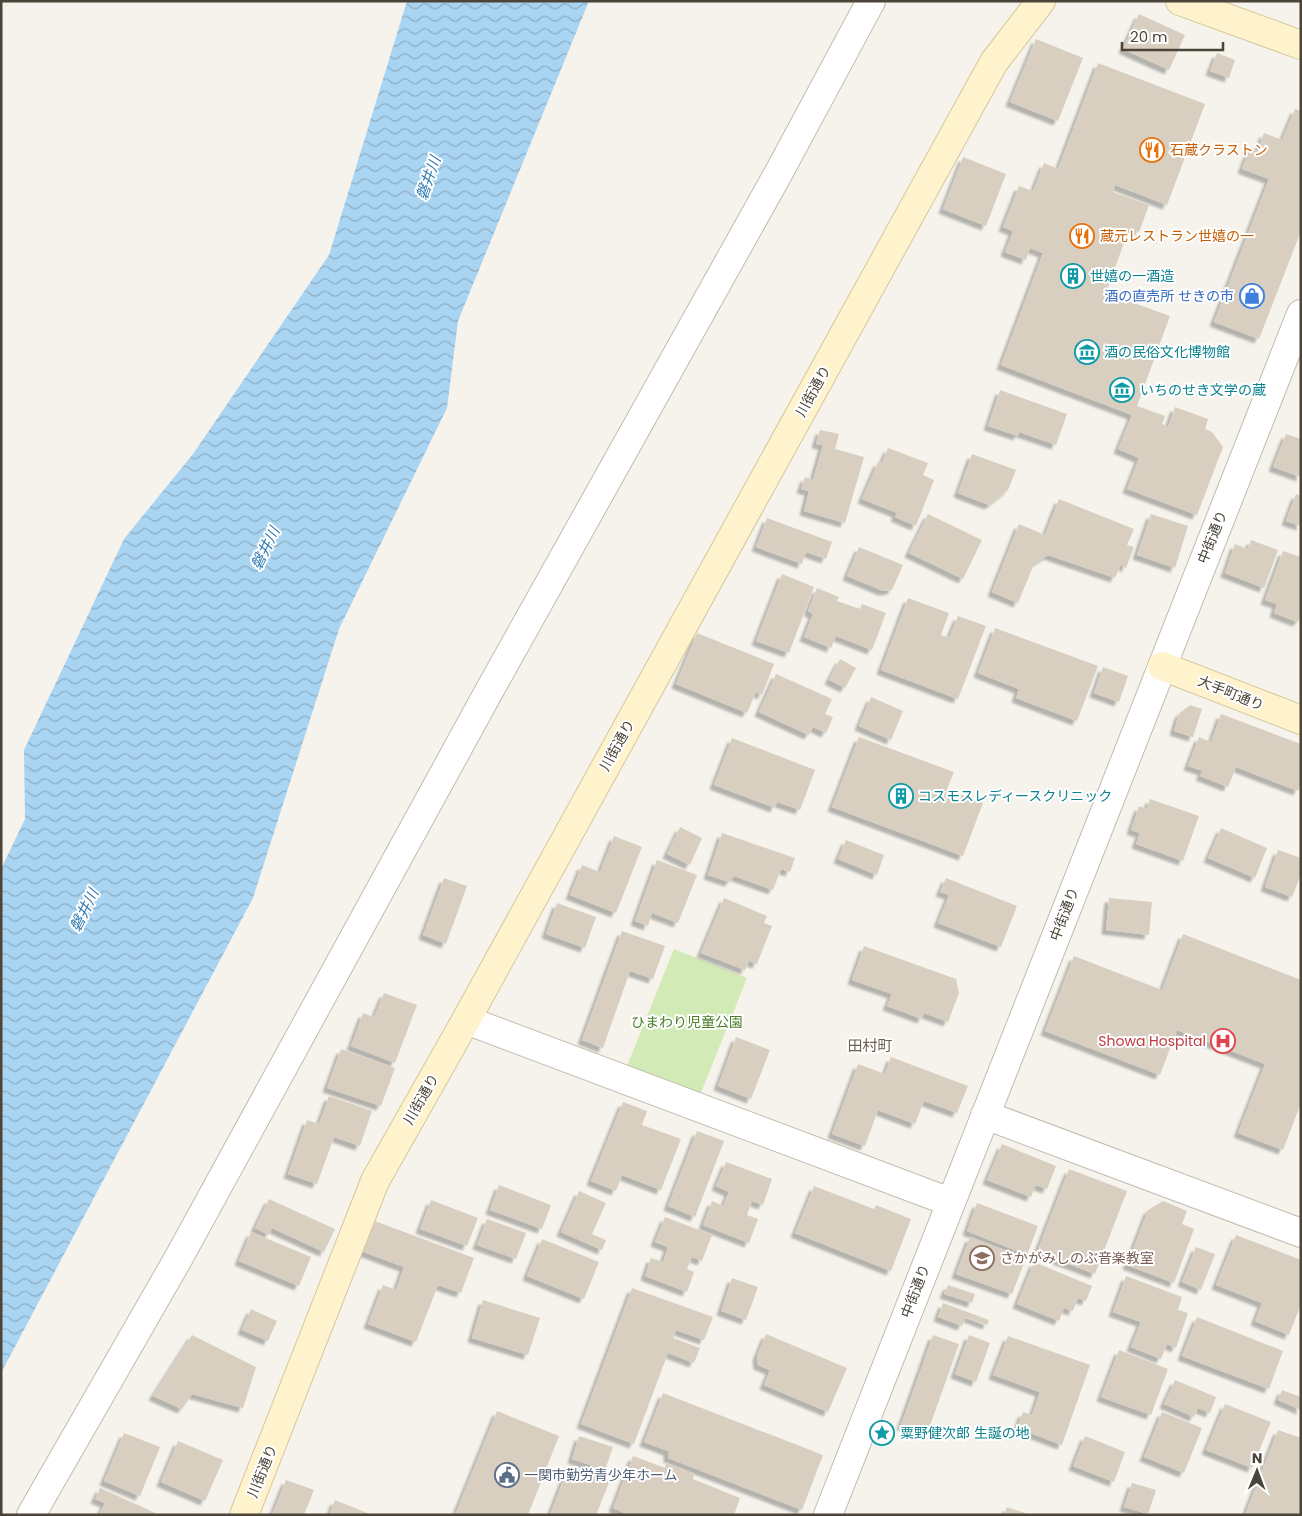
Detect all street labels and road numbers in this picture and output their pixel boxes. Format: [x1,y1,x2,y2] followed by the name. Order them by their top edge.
[791,362,835,420] street label: 川街通り
[1192,507,1232,567] street label: 中街通り
[1195,671,1267,715] street label: 大手町通り
[595,716,639,774] street label: 川街通り
[1045,884,1083,944] street label: 中街通り
[398,1070,444,1128] street label: 川街通り
[896,1261,934,1321] street label: 中街通り
[242,1441,282,1501] street label: 川街通り

